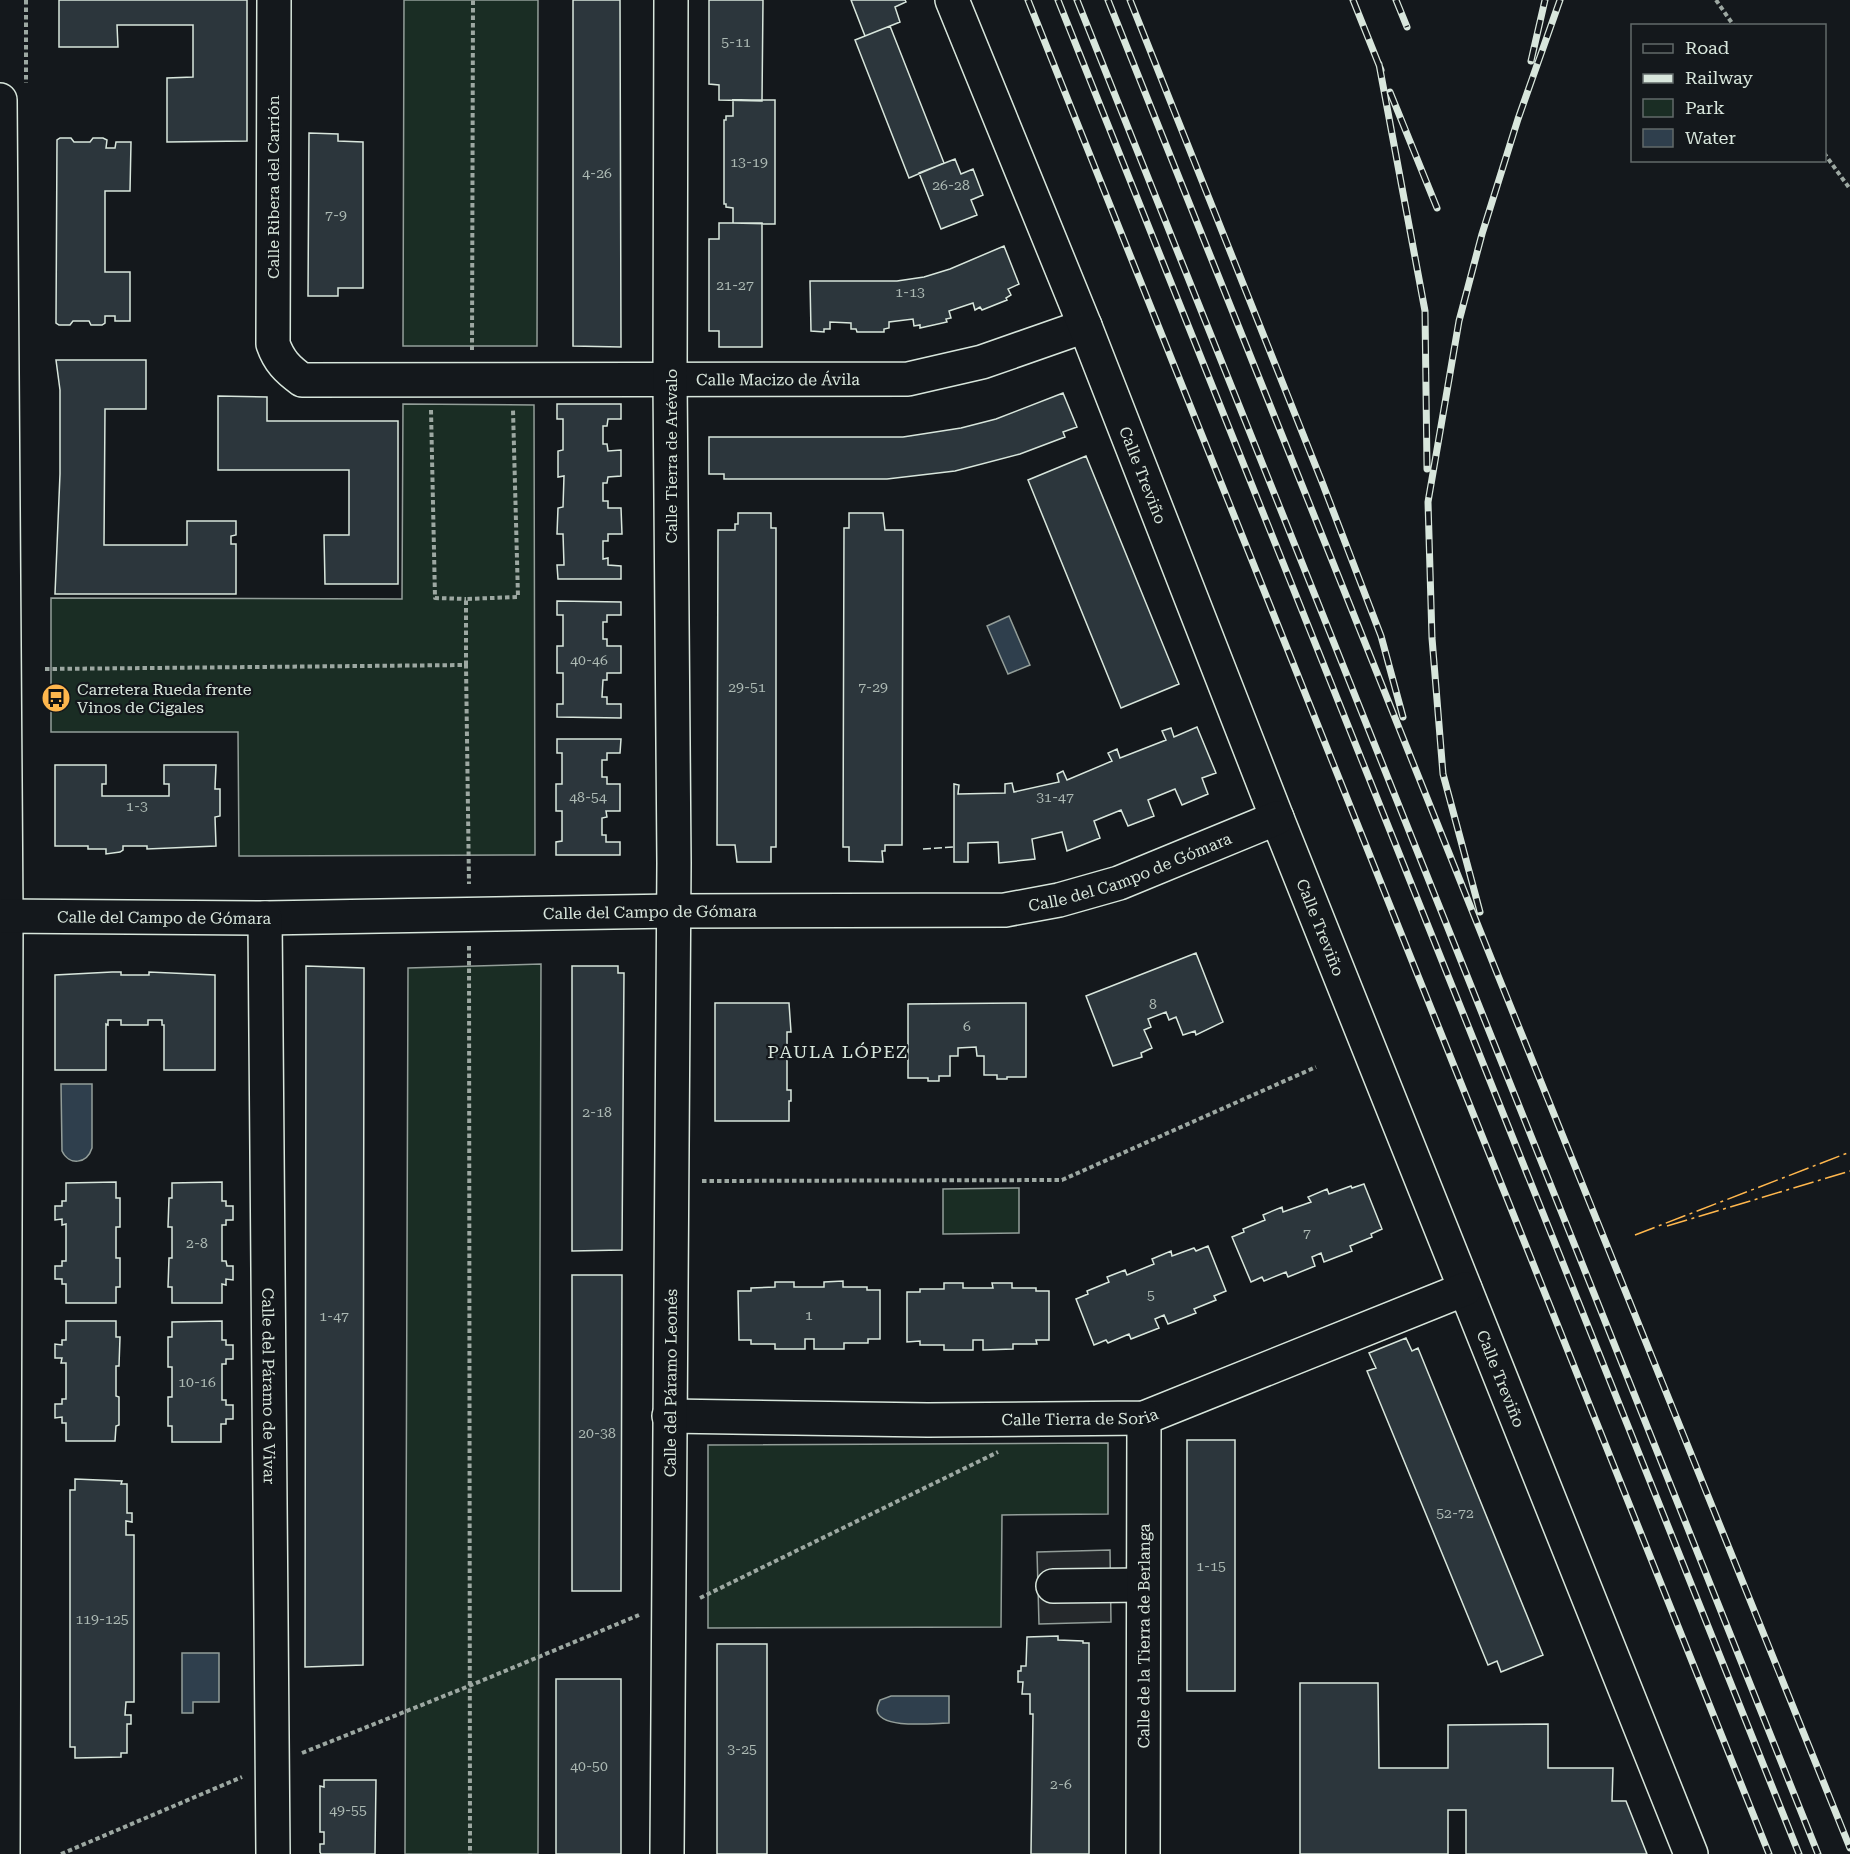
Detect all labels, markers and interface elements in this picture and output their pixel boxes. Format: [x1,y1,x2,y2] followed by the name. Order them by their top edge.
[1631,24,1826,162] legend
[721,34,751,50] house number: 5-11
[1685,37,1730,58] text: Road
[1685,67,1753,88] text: Railway
[264,95,283,279] street label: Calle Ribera del Carrión
[1685,97,1725,118] text: Park
[1685,127,1736,148] text: Water
[730,154,768,170] house number: 13-19
[582,165,612,181] house number: 4-26
[932,177,970,193] house number: 26-28
[325,207,347,223] house number: 7-9
[716,277,754,293] house number: 21-27
[895,284,925,300] house number: 1-13
[662,368,681,543] street label: Calle Tierra de Arévalo
[696,370,860,389] street label: Calle Macizo de Ávila
[1116,424,1171,527] street label: Calle Treviño
[570,652,608,668] house number: 40-46
[728,679,766,695] house number: 29-51
[858,679,888,695] house number: 7-29
[77,680,252,717] place label: Carretera Rueda frente Vinos de Cigales
[40,682,72,714] bus stop icon: Carretera Rueda frente Vinos de Cigales
[569,789,607,805] house number: 48-54
[1036,789,1074,805] house number: 31-47
[126,798,148,814] house number: 1-3
[1027,828,1235,915] street label: Calle del Campo de Gómara
[1293,876,1349,979] street label: Calle Treviño
[543,901,757,923] street label: Calle del Campo de Gómara
[57,907,272,928] street label: Calle del Campo de Gómara
[1149,996,1157,1012] house number: 8
[963,1018,971,1034] house number: 6
[767,1041,909,1062] district label: PAULA LÓPEZ
[582,1104,612,1120] house number: 2-18
[1303,1225,1311,1241] house number: 7
[186,1235,208,1251] house number: 2-8
[1147,1287,1155,1303] house number: 5
[259,1288,279,1485] street label: Calle del Páramo de Vivar
[660,1288,680,1477] street label: Calle del Páramo Leonés
[805,1307,813,1323] house number: 1
[319,1308,349,1324] house number: 1-47
[1473,1327,1529,1430] street label: Calle Treviño
[178,1374,216,1390] house number: 10-16
[1001,1404,1161,1429] street label: Calle Tierra de Soria
[578,1425,616,1441] house number: 20-38
[1436,1505,1474,1521] house number: 52-72
[1134,1523,1153,1748] street label: Calle de la Tierra de Berlanga
[1196,1558,1226,1574] house number: 1-15
[75,1611,129,1627] house number: 119-125
[727,1741,757,1757] house number: 3-25
[570,1758,608,1774] house number: 40-50
[1050,1776,1072,1792] house number: 2-6
[329,1802,367,1818] house number: 49-55

